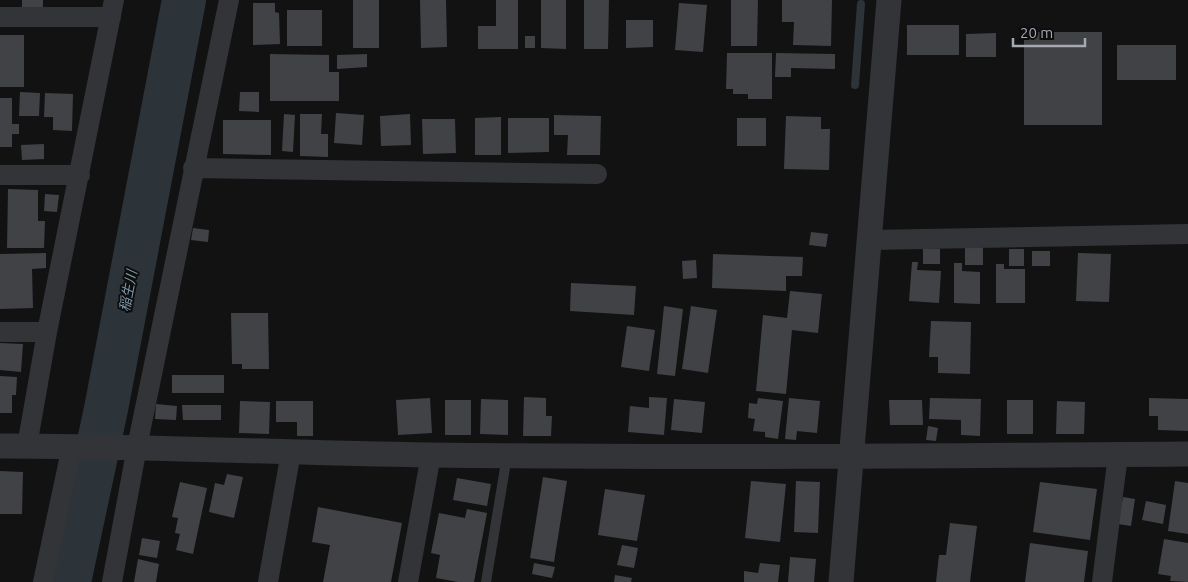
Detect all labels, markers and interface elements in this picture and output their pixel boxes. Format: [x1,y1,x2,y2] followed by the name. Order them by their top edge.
[1013,15,1086,47] scale bar
[1020,24,1053,41] text: 20 m
[116,267,140,313] water label: 稲生川

